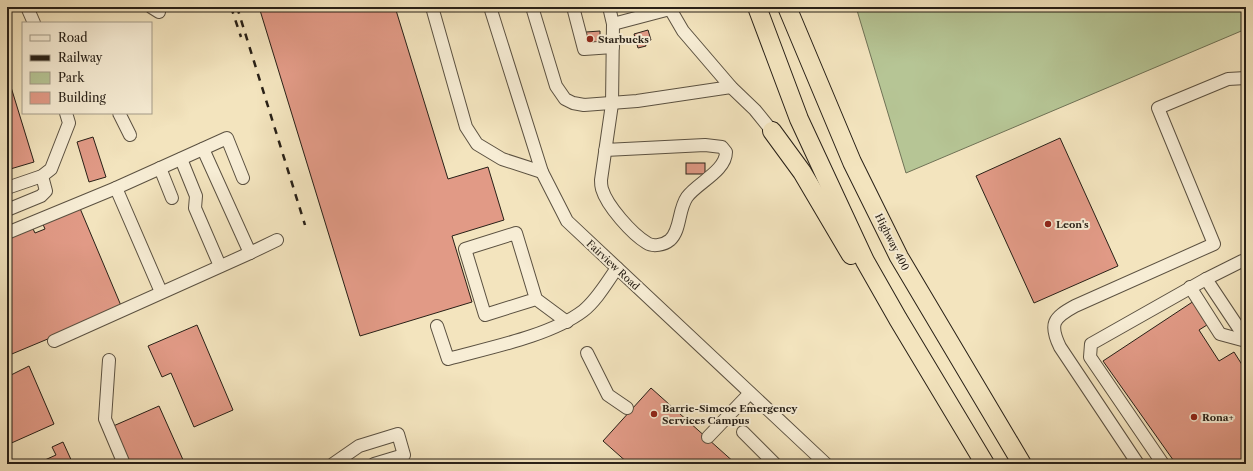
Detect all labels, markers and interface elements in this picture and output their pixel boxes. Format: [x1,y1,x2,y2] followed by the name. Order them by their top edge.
[22,22,152,114] legend
[58,30,88,45] text: Road
[598,33,649,46] place label: Starbucks
[585,34,595,44] marker: Starbucks
[58,50,103,65] text: Railway
[58,70,85,85] text: Park
[58,90,106,105] text: Building
[872,211,912,273] street label: Highway 400
[1056,218,1089,231] place label: Leon's
[1043,219,1053,229] marker: Leon's
[584,237,642,293] street label: Fairview Road
[662,402,798,427] place label: Barrie-Simcoe Emergency Services Campus
[649,409,659,419] marker: Barrie-Simcoe Emergency Services Campus
[1202,411,1234,424] place label: Rona+
[1189,412,1199,422] marker: Rona+

